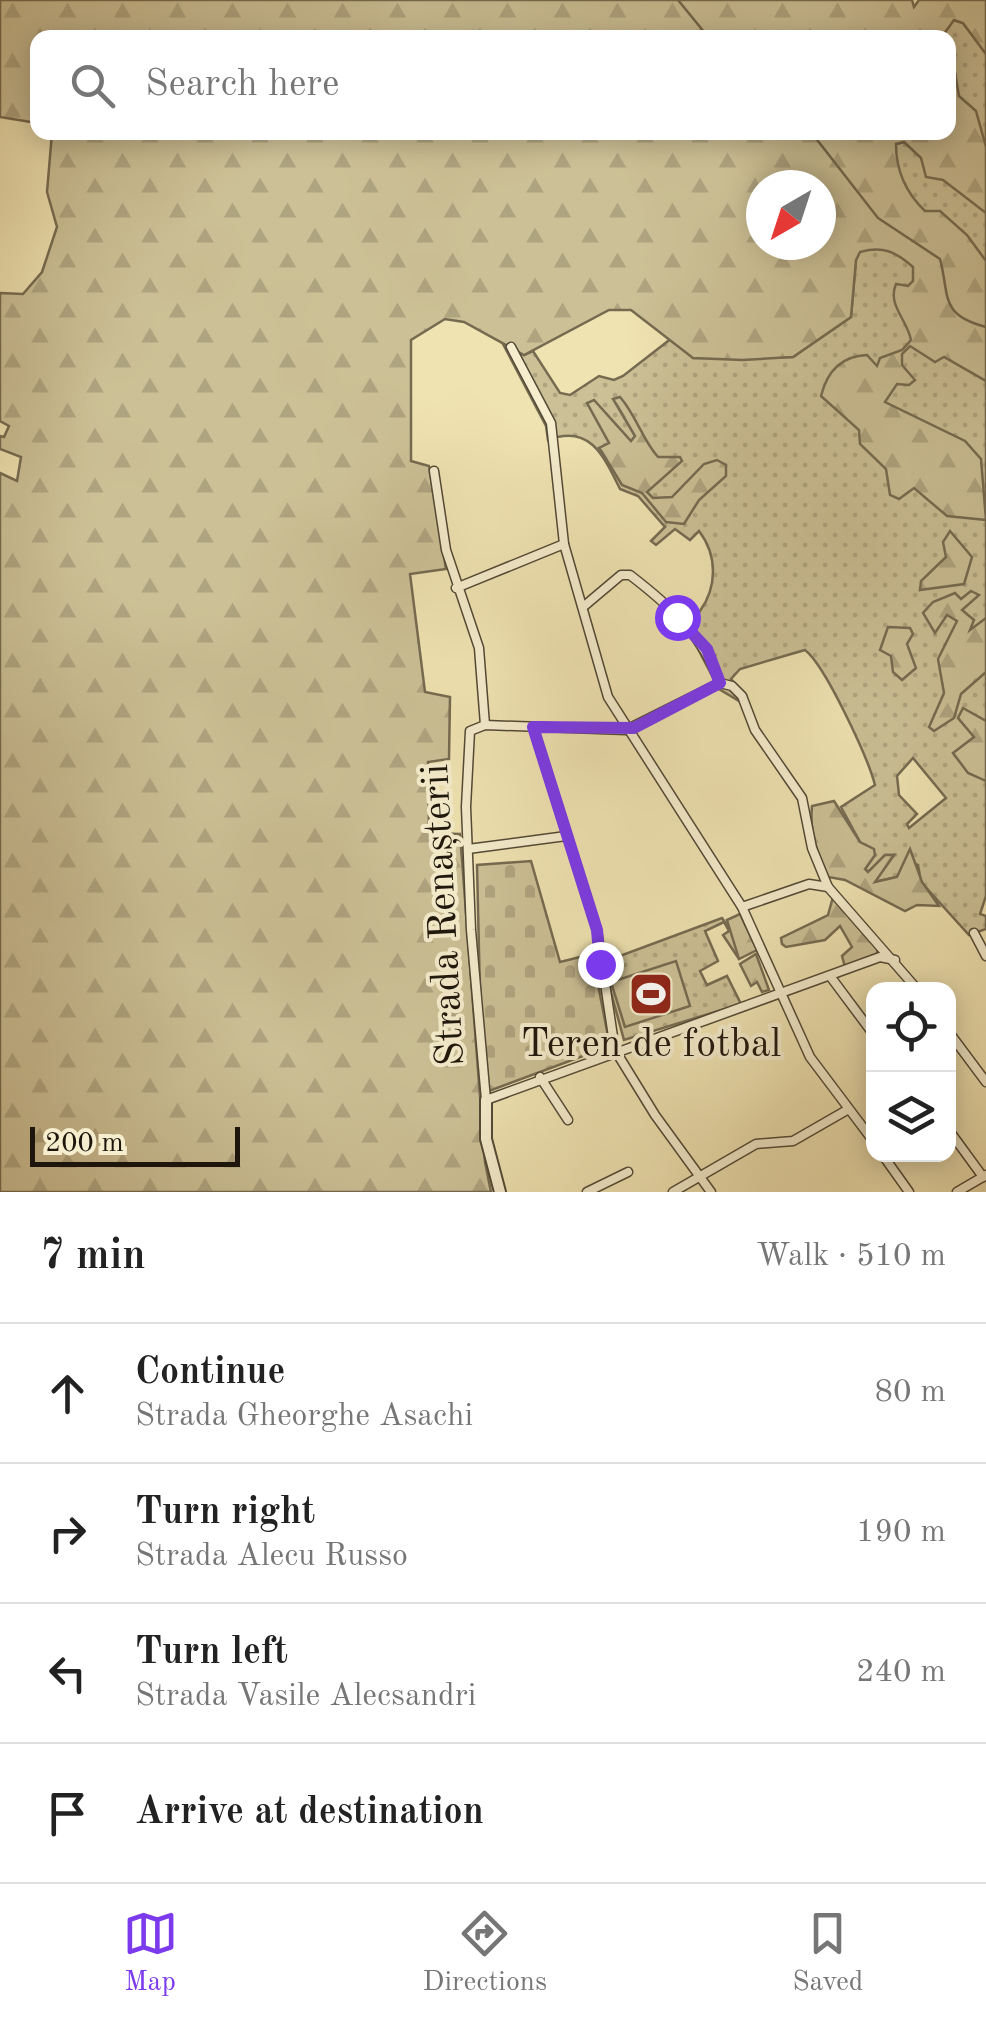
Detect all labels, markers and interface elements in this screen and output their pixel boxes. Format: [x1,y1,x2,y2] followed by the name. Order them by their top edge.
[30,30,956,140] search box
[65,58,120,113] icon: search
[145,66,340,104] text: Search here
[746,170,836,260] north arrow
[655,595,701,641] route start
[417,763,473,1067] street label: Strada Renașterii
[578,942,624,988] route end
[628,971,674,1017] sports icon: Teren de fotbal
[866,982,956,1162] map controls
[866,982,956,1072] button: locate
[521,1026,781,1066] place label: Teren de fotbal
[866,1072,956,1162] button: layers
[30,1122,240,1166] scale bar
[45,1130,124,1158] text: 200 m
[40,1236,146,1278] text: 7 min
[756,1241,946,1273] text: Walk · 510 m
[135,1354,285,1392] text: Continue
[40,1366,95,1421] icon: ahead
[875,1377,946,1409] text: 80 m
[135,1401,473,1433] text: Strada Gheorghe Asachi
[135,1494,315,1532] text: Turn right
[40,1506,95,1561] icon: right
[856,1517,946,1549] text: 190 m
[135,1541,408,1573] text: Strada Alecu Russo
[135,1634,288,1672] text: Turn left
[40,1646,95,1701] icon: left
[856,1657,946,1689] text: 240 m
[135,1681,476,1713] text: Strada Vasile Alecsandri
[40,1786,95,1841] icon: arrive
[135,1794,484,1832] text: Arrive at destination
[123,1906,178,2001] tab: Map
[423,1906,547,2001] tab: Directions
[792,1906,863,2001] tab: Saved

